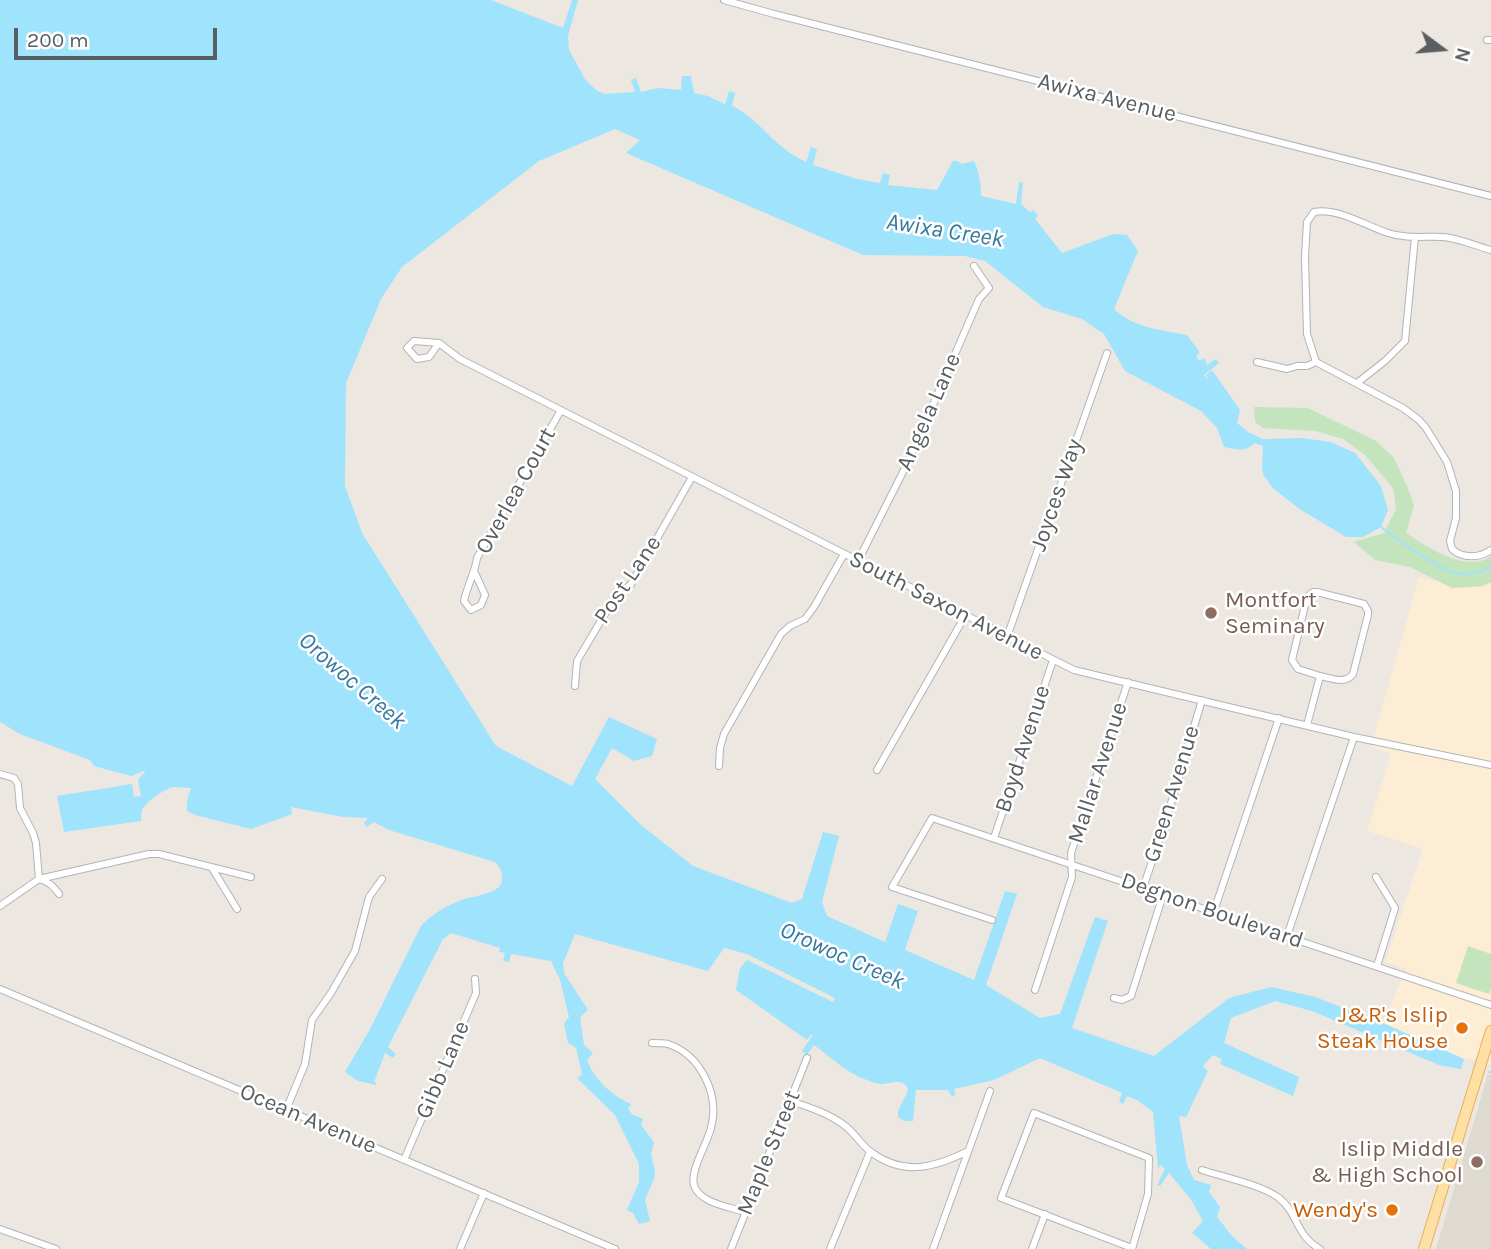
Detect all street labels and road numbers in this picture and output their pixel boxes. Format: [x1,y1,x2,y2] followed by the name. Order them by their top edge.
[1035,67,1179,129] street label: Awixa Avenue
[891,349,967,475] street label: Angela Lane
[470,423,562,559] street label: Overlea Court
[1025,435,1089,555] street label: Joyces Way
[588,531,668,629] street label: Post Lane
[844,545,1048,667] street label: South Saxon Avenue
[989,682,1057,816] street label: Boyd Avenue
[1062,699,1134,847] street label: Mallar Avenue
[1138,722,1206,866] street label: Green Avenue
[1117,867,1307,955] street label: Degnon Boulevard
[410,1017,476,1123] street label: Gibb Lane
[235,1078,381,1160] street label: Ocean Avenue
[731,1086,807,1220] street label: Maple Street

